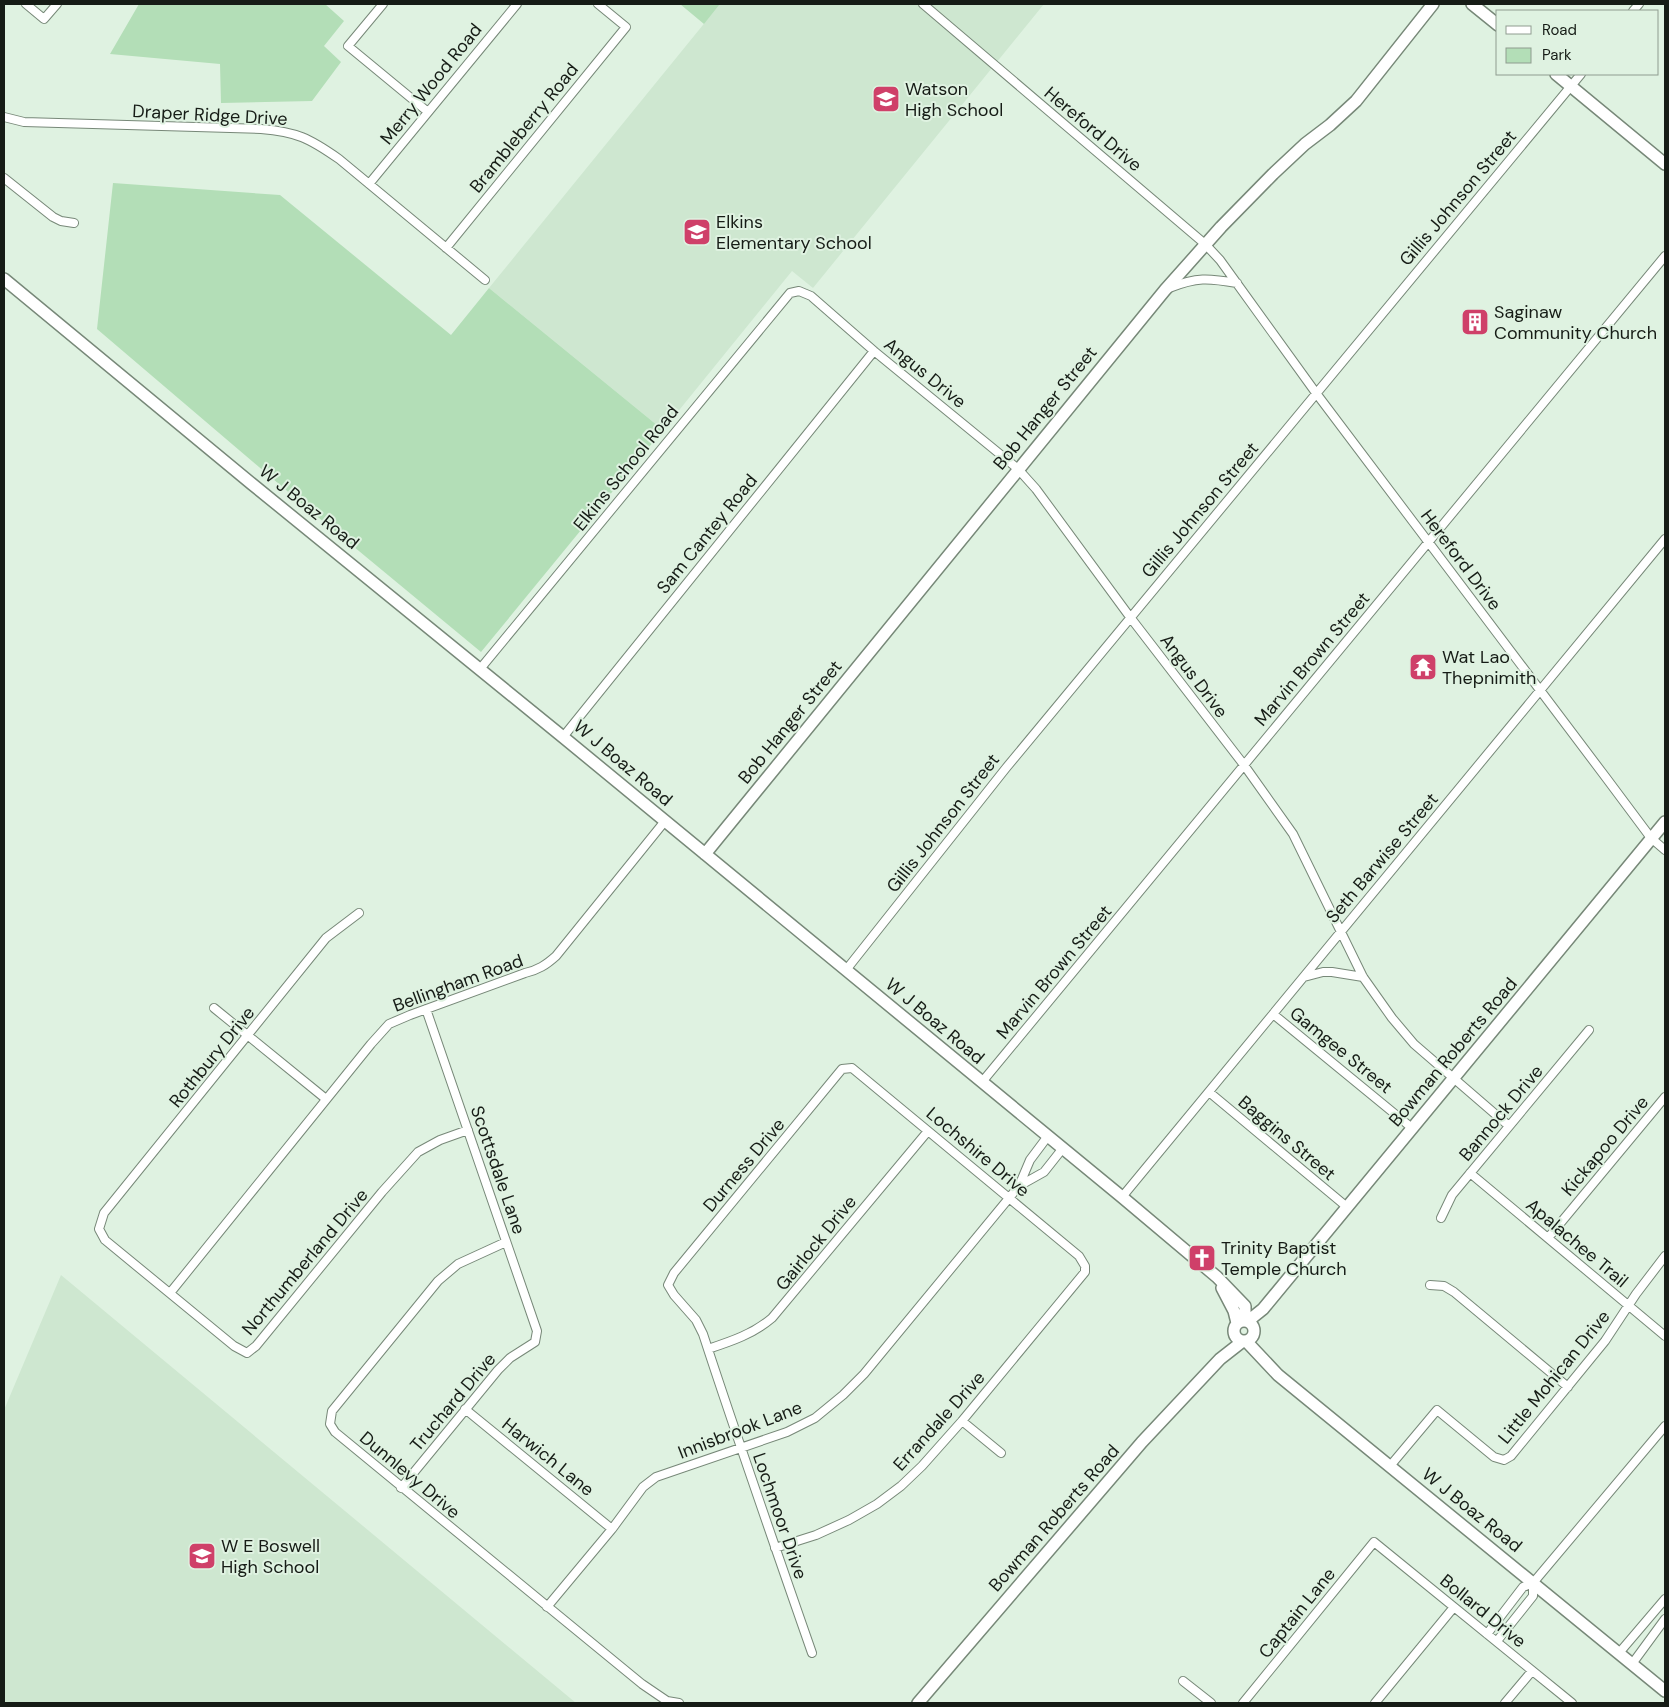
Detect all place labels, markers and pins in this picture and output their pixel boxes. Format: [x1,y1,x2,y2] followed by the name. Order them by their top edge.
[905,77,1003,122] place label: Watson High School
[871,84,901,114] school or university icon: Watson High School
[716,210,872,255] place label: Elkins Elementary School
[682,217,712,247] school or university icon: Elkins Elementary School
[1494,300,1657,345] place label: Saginaw Community Church
[1460,307,1490,337] building icon: Saginaw Community Church
[1442,645,1536,690] place label: Wat Lao Thepnimith
[1408,652,1438,682] temple icon: Wat Lao Thepnimith
[1221,1236,1347,1281] place label: Trinity Baptist Temple Church
[1187,1243,1217,1273] church icon: Trinity Baptist Temple Church
[221,1534,320,1579] place label: W E Boswell High School
[187,1541,217,1571] school or university icon: W E Boswell High School

